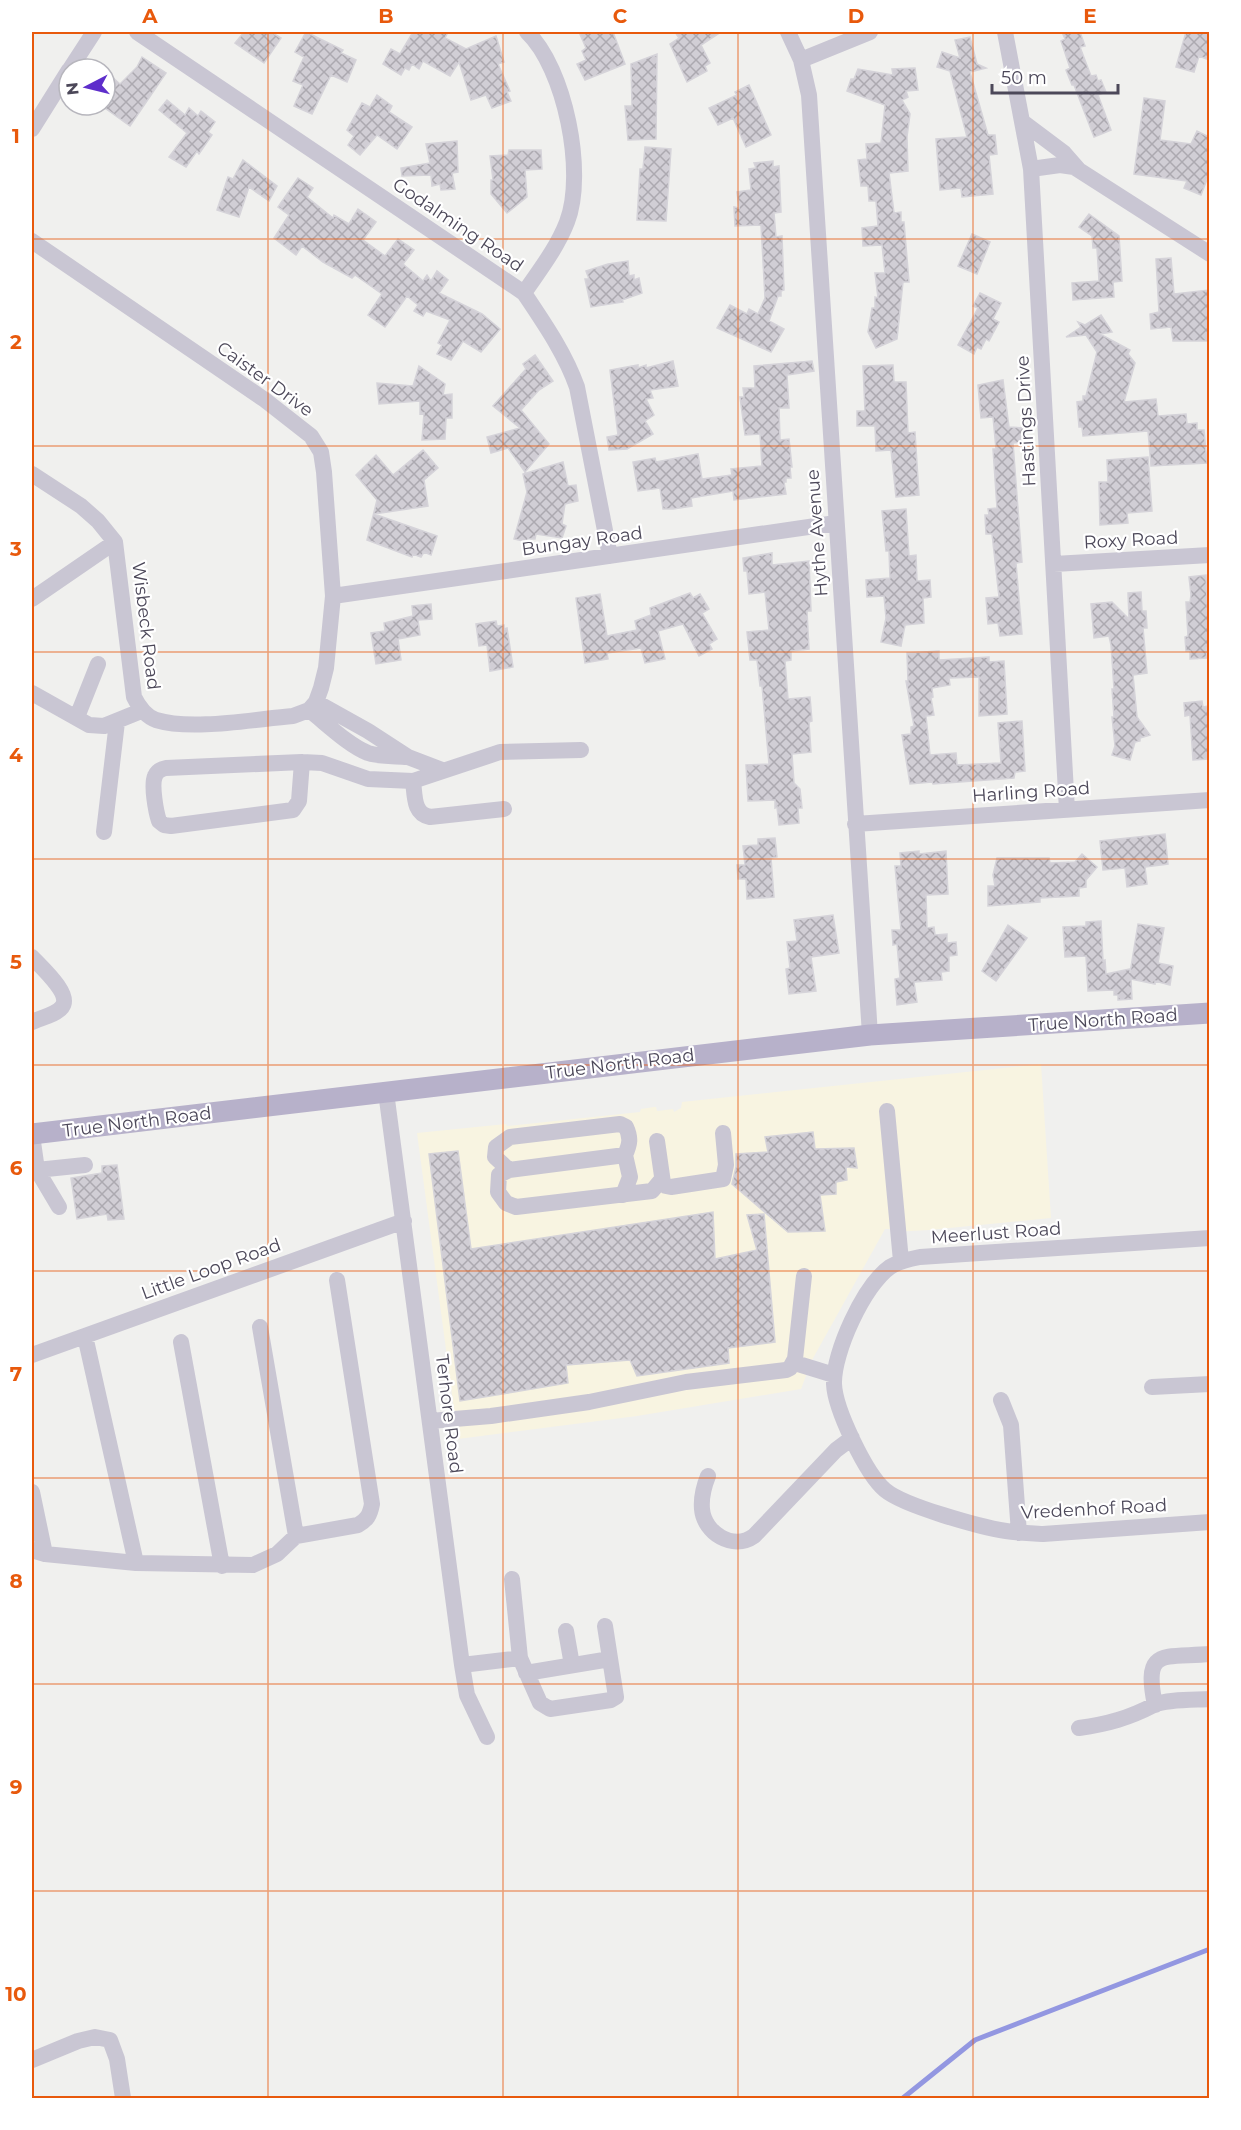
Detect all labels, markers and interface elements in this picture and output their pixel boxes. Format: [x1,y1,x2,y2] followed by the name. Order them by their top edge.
[141,4,158,28] text: A
[378,4,394,28] text: B
[613,4,628,28] text: C
[848,4,864,28] text: D
[1083,4,1097,28] text: E
[57,57,117,117] north arrow
[992,57,1118,95] scale bar
[1001,67,1047,89] text: 50 m
[62,81,83,96] text: N
[12,124,20,148] text: 1
[388,173,528,277] street label: Godalming Road
[10,330,22,354] text: 2
[213,337,318,421] street label: Caister Drive
[1012,355,1040,487] street label: Hastings Drive
[802,469,832,597] street label: Hythe Avenue
[520,522,644,560] street label: Bungay Road
[1083,527,1179,553] street label: Roxy Road
[9,537,22,561] text: 3
[127,561,165,691] street label: Wisbeck Road
[9,743,23,767] text: 4
[971,777,1091,807] street label: Harling Road
[10,950,22,974] text: 5
[1028,1004,1178,1036] street label: True North Road
[544,1044,696,1084] street label: True North Road
[61,1102,213,1142] street label: True North Road
[10,1156,23,1180] text: 6
[930,1217,1062,1249] street label: Meerlust Road
[138,1234,284,1304] street label: Little Loop Road
[431,1353,467,1475] street label: Terhore Road
[10,1362,22,1386] text: 7
[1020,1494,1168,1524] street label: Vredenhof Road
[9,1569,23,1593] text: 8
[10,1775,22,1799] text: 9
[5,1982,27,2006] text: 10

